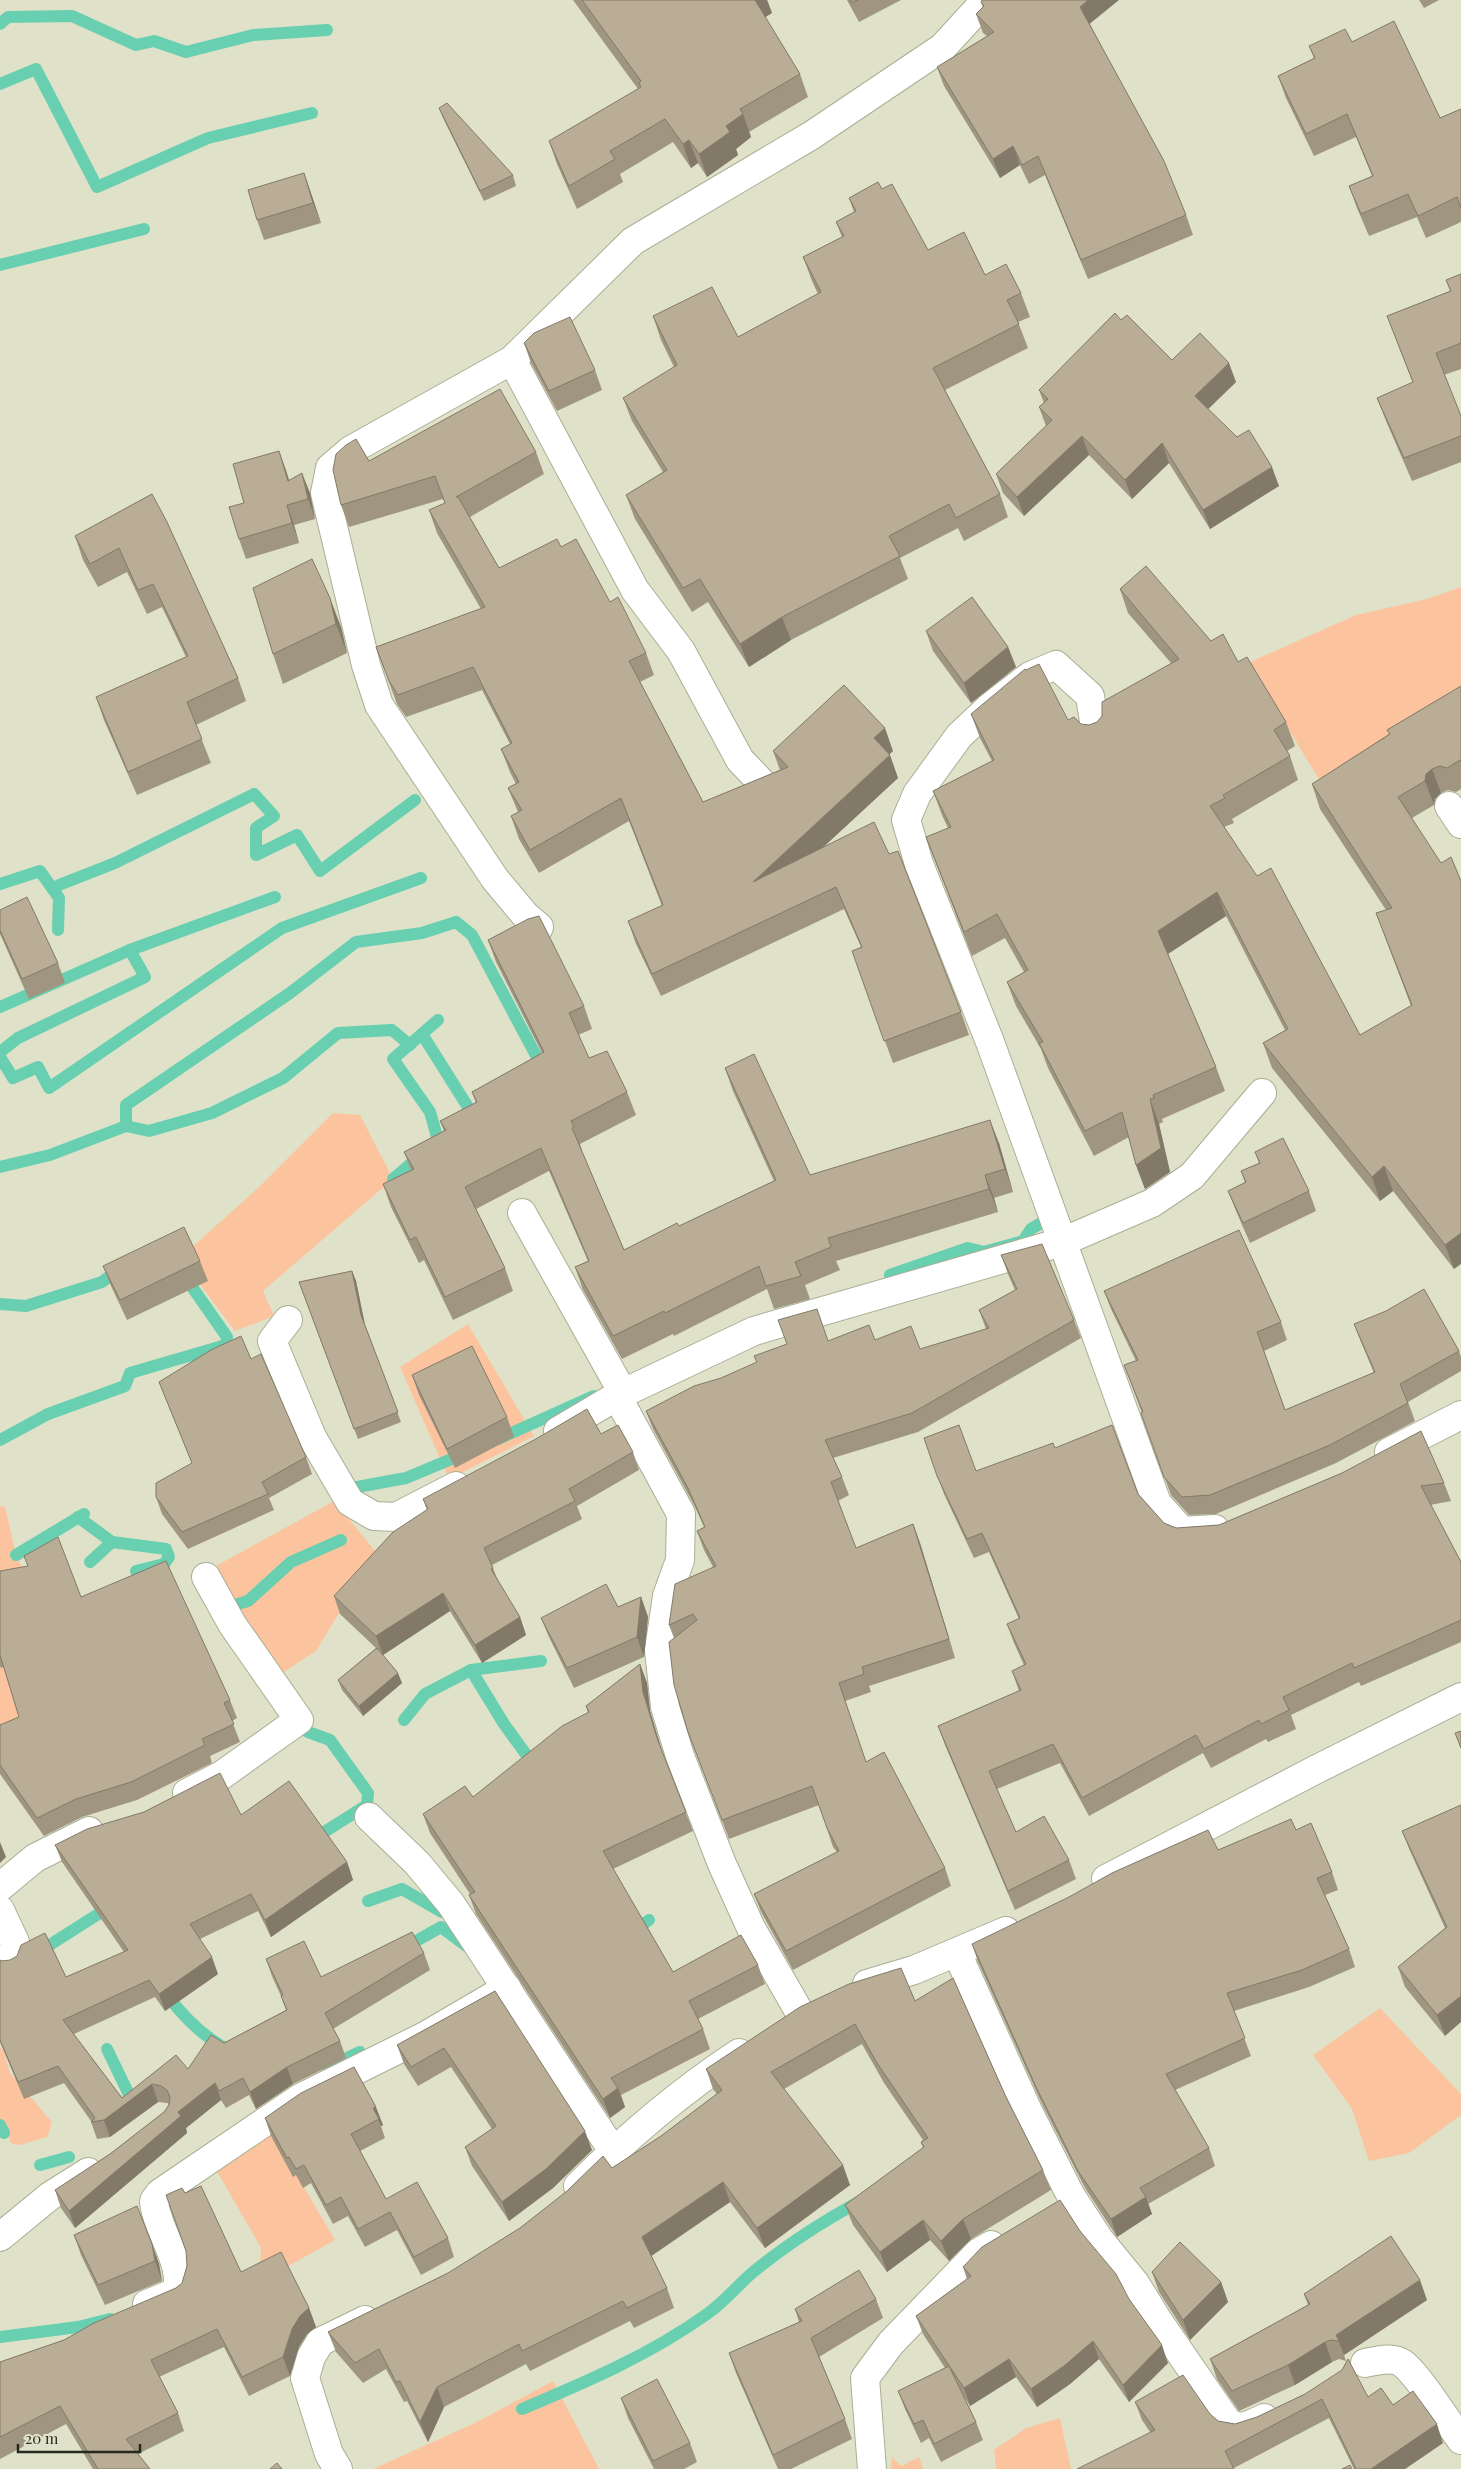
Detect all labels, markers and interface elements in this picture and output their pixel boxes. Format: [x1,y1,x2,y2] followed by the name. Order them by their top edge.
[18,2422,140,2454] scale bar
[25,2428,59,2448] text: 20 m

